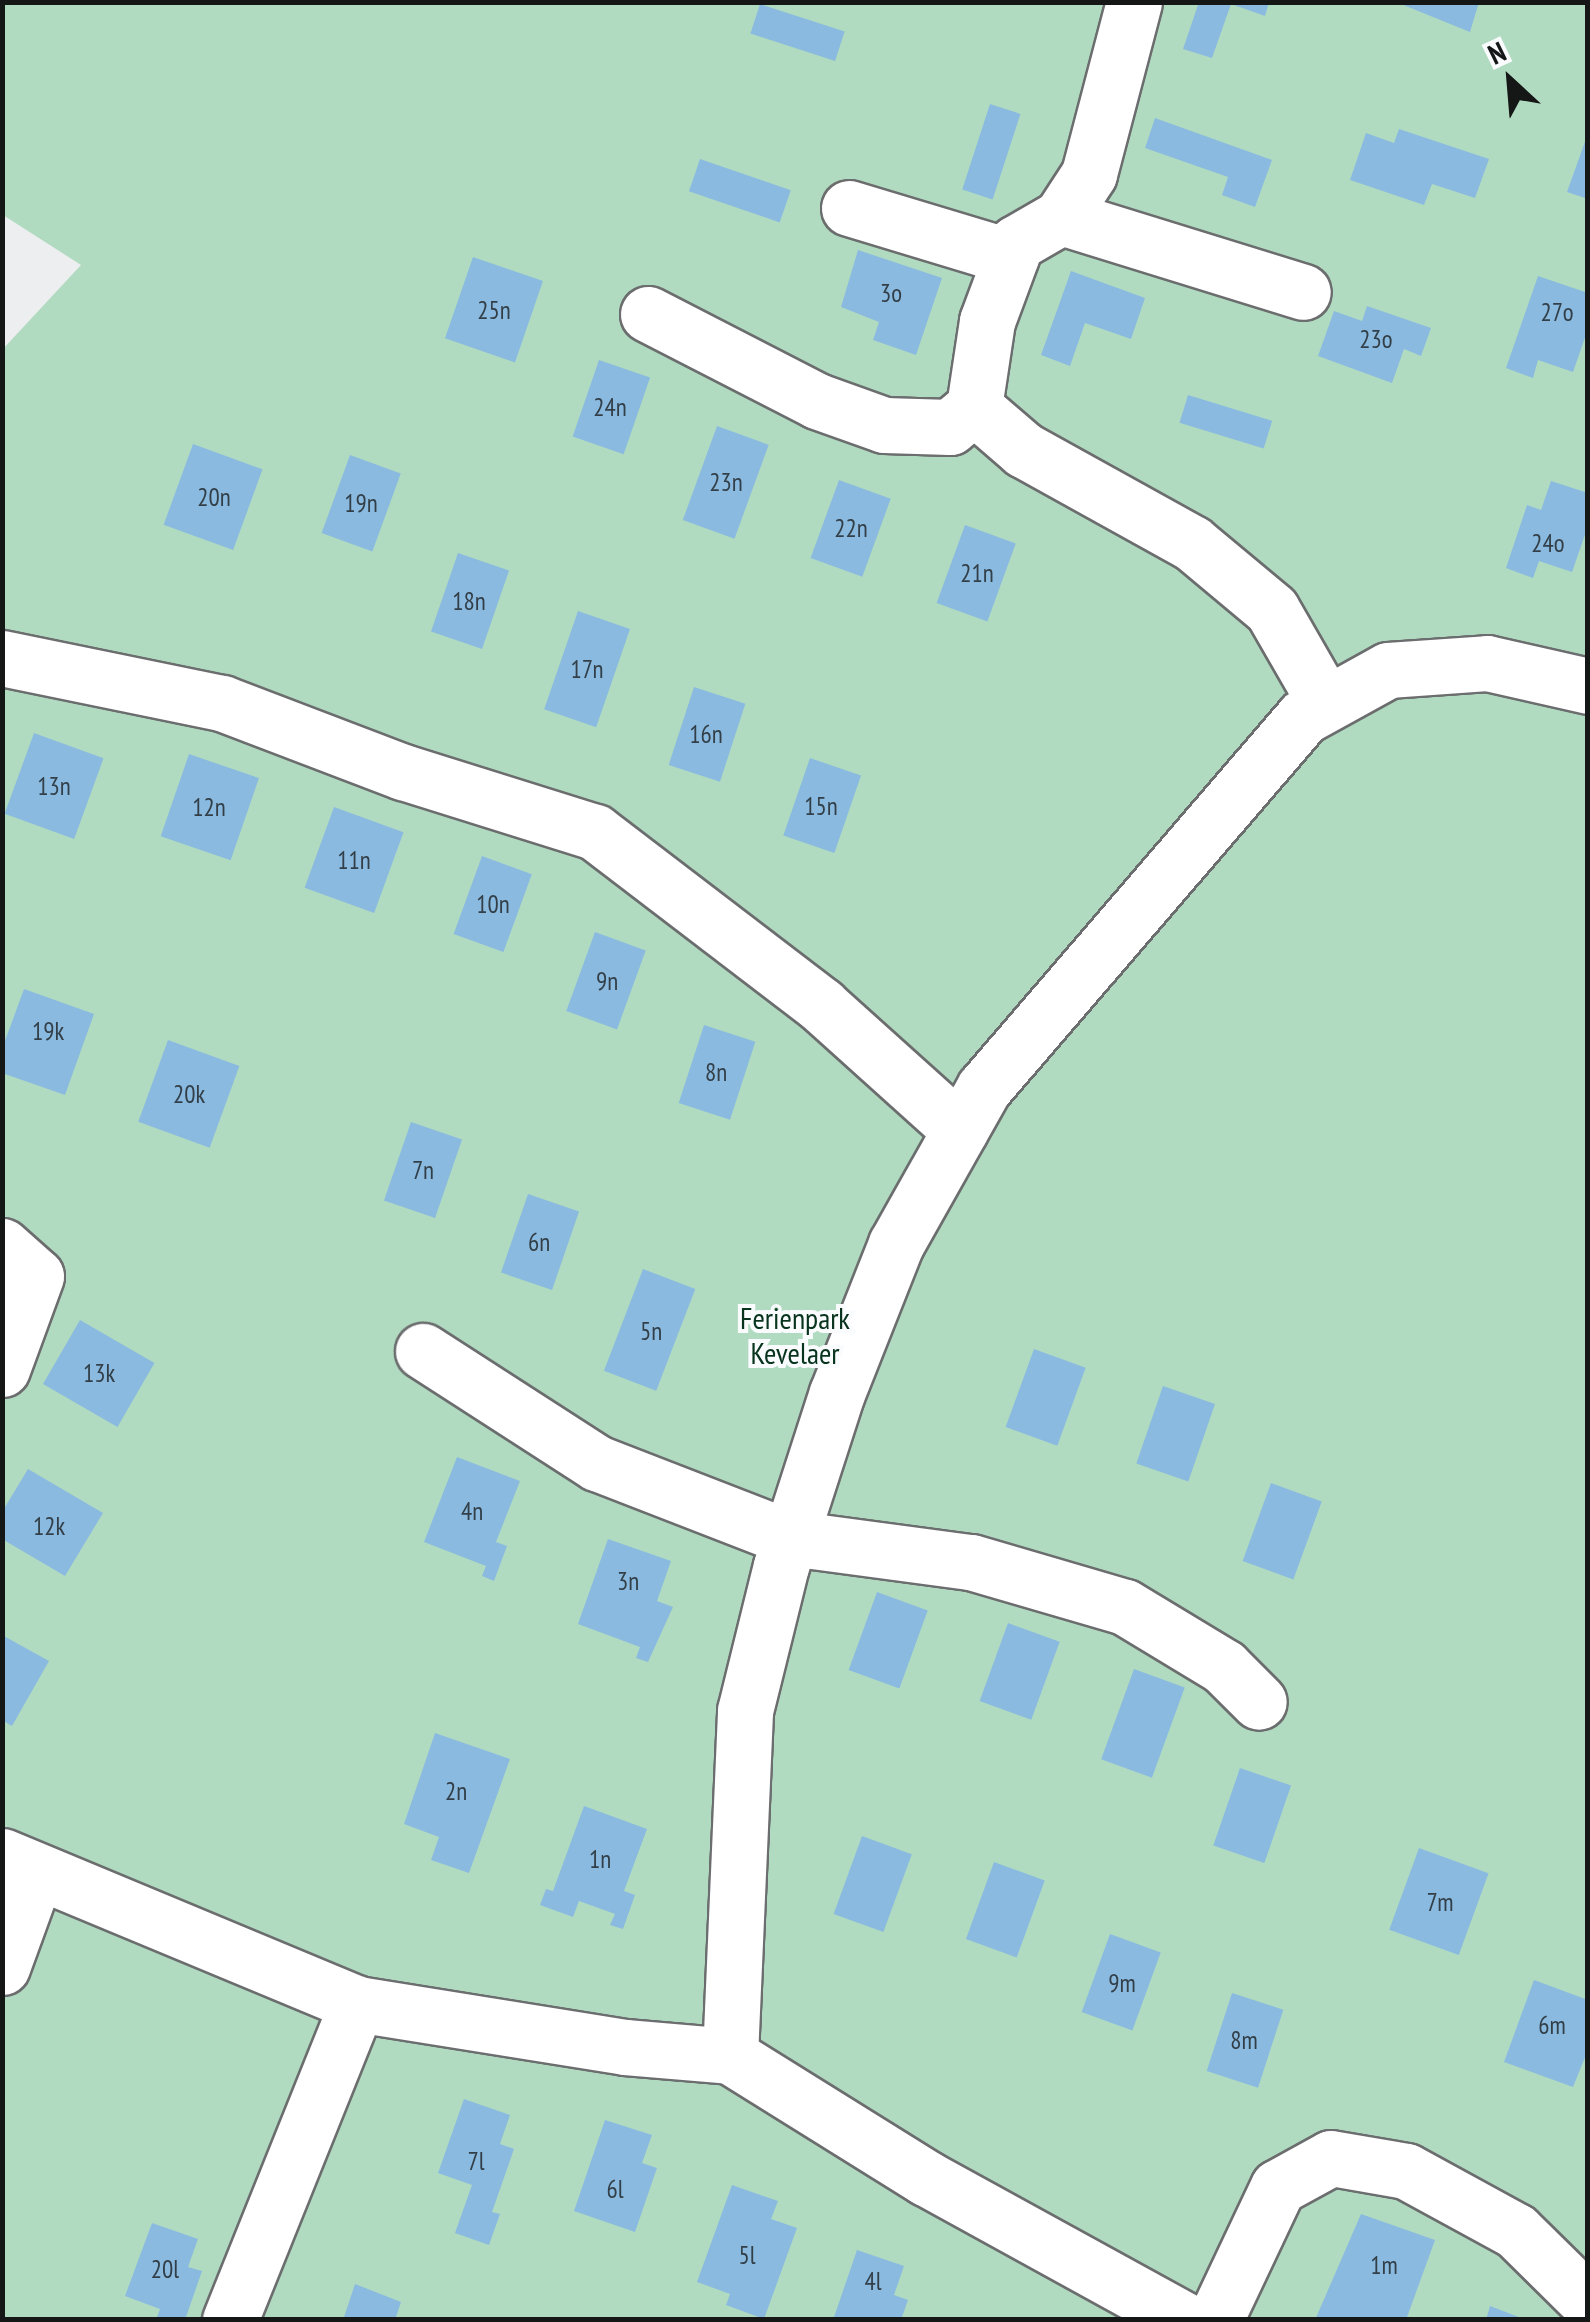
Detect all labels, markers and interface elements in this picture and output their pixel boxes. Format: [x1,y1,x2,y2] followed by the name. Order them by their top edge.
[1460,30,1560,130] north arrow
[1482,33,1512,73] text: N
[880,278,902,308] house number: 3o
[477,295,511,325] house number: 25n
[1541,297,1573,327] house number: 27o
[1359,324,1393,354] house number: 23o
[593,392,627,422] house number: 24n
[709,467,743,497] house number: 23n
[197,482,231,512] house number: 20n
[344,488,378,518] house number: 19n
[834,513,868,543] house number: 22n
[1531,528,1565,558] house number: 24o
[960,558,994,588] house number: 21n
[452,586,486,616] house number: 18n
[570,654,604,684] house number: 17n
[689,719,723,749] house number: 16n
[37,771,71,801] house number: 13n
[804,791,838,821] house number: 15n
[192,792,226,822] house number: 12n
[337,845,371,875] house number: 11n
[476,889,510,919] house number: 10n
[596,966,618,996] house number: 9n
[32,1016,64,1046] house number: 19k
[705,1057,727,1087] house number: 8n
[173,1079,205,1109] house number: 20k
[412,1155,434,1185] house number: 7n
[528,1227,550,1257] house number: 6n
[740,1300,850,1370] park label: Ferienpark Kevelaer
[640,1316,662,1346] house number: 5n
[83,1358,115,1388] house number: 13k
[461,1496,483,1526] house number: 4n
[33,1511,65,1541] house number: 12k
[617,1566,639,1596] house number: 3n
[445,1776,467,1806] house number: 2n
[589,1844,611,1874] house number: 1n
[1426,1887,1454,1917] house number: 7m
[1108,1968,1136,1998] house number: 9m
[1538,2010,1566,2040] house number: 6m
[1230,2025,1258,2055] house number: 8m
[467,2146,485,2176] house number: 7l
[606,2174,624,2204] house number: 6l
[738,2240,756,2270] house number: 5l
[1370,2250,1398,2280] house number: 1m
[151,2254,179,2284] house number: 20l
[864,2266,882,2296] house number: 4l

